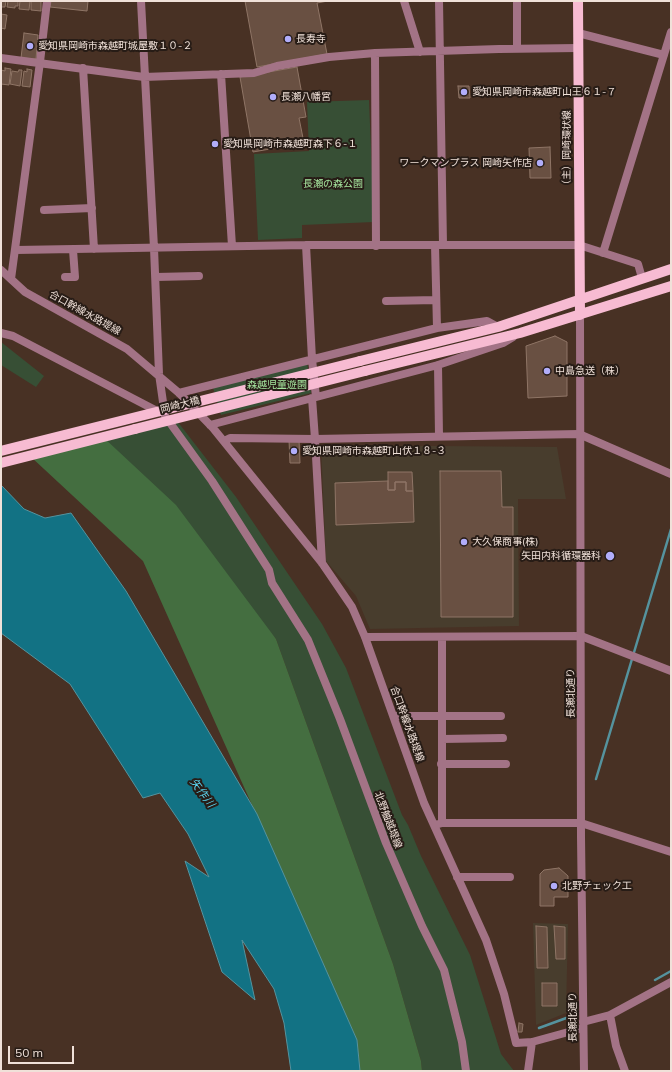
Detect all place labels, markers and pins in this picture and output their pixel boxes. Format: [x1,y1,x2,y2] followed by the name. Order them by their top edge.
[296,33,326,45] place label: 長寿寺
[283,34,293,44] marker: 長寿寺
[38,40,192,52] place label: 愛知県岡崎市森越町城屋敷１０‐２
[25,41,35,51] marker: 愛知県岡崎市森越町城屋敷１０‐２
[472,86,616,98] place label: 愛知県岡崎市森越町山王６１‐７
[459,87,469,97] marker: 愛知県岡崎市森越町山王６１‐７
[281,91,331,103] place label: 長瀬八幡宮
[268,92,278,102] marker: 長瀬八幡宮
[223,138,357,150] place label: 愛知県岡崎市森越町森下６‐１
[210,139,220,149] marker: 愛知県岡崎市森越町森下６‐１
[399,157,532,169] place label: ワークマンプラス 岡崎矢作店
[535,158,545,168] marker: ワークマンプラス 岡崎矢作店
[555,365,625,377] place label: 中島急送（株）
[542,366,552,376] marker: 中島急送（株）
[302,445,446,457] place label: 愛知県岡崎市森越町山伏１８‐３
[289,446,299,456] marker: 愛知県岡崎市森越町山伏１８‐３
[472,536,538,548] place label: 大久保商事(株)
[459,537,469,547] marker: 大久保商事(株)
[521,550,601,562] place label: 矢田内科循環器科
[604,550,616,562] marker: 矢田内科循環器科
[562,880,632,892] place label: 北野チェック工
[549,881,559,891] marker: 北野チェック工

